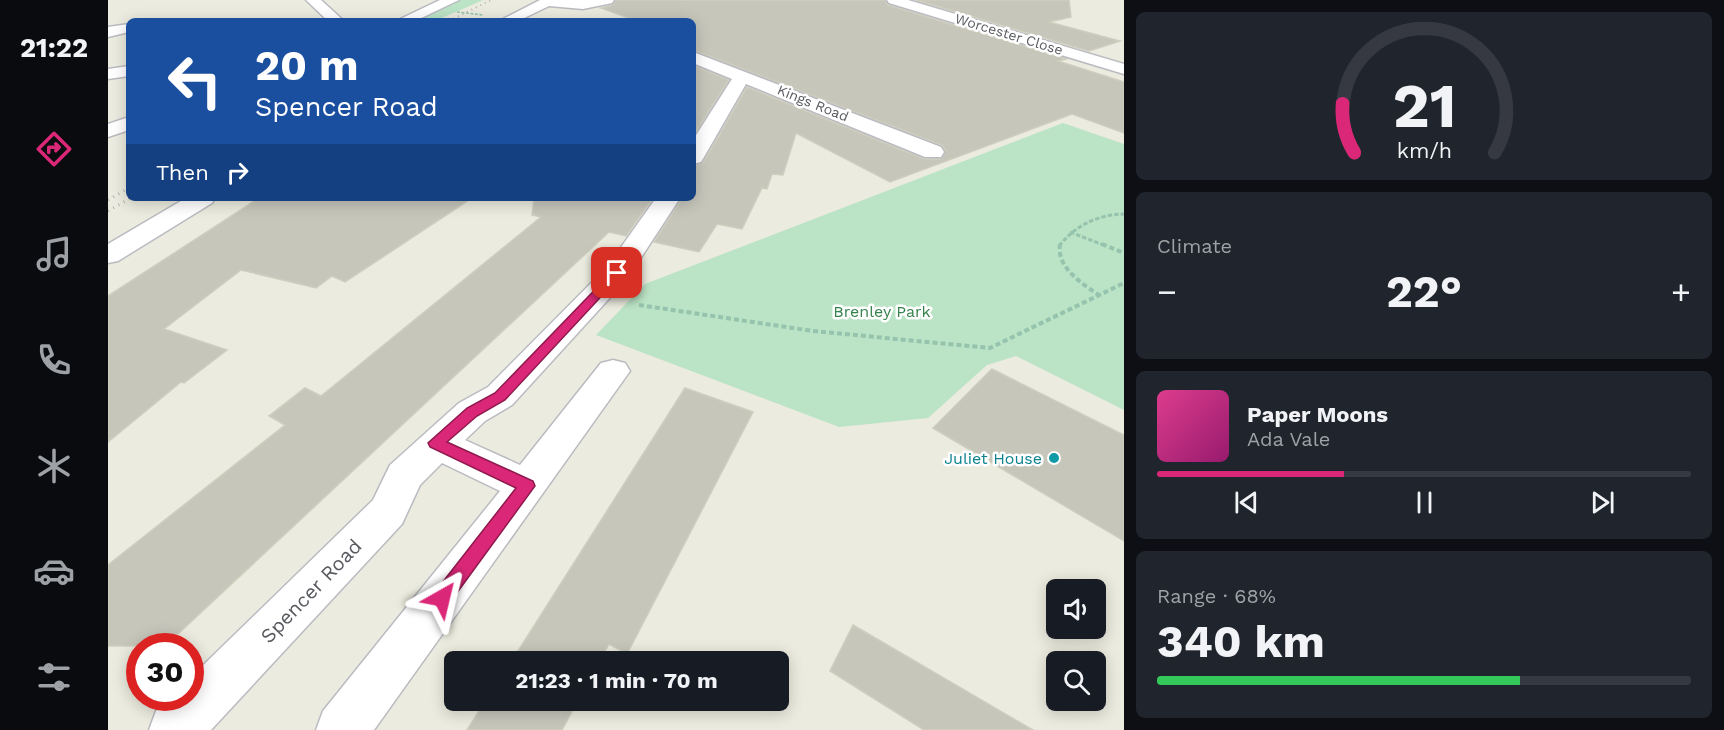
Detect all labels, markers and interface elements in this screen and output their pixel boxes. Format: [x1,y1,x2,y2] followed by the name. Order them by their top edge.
[953,10,1065,58] street label: Worcester Close
[20,32,88,64] text: 21:22
[255,41,359,90] text: 20 m
[156,42,234,120] icon: left
[1392,69,1456,142] text: 21
[775,81,851,125] street label: Kings Road
[255,91,438,123] text: Spencer Road
[33,128,75,170] icon: directions
[1396,138,1452,163] text: km/h
[221,156,254,189] icon: right
[156,160,209,185] text: Then
[33,233,75,275] icon: music
[1157,234,1232,258] text: Climate
[591,247,642,298] pin
[600,256,633,289] icon: arrive
[1386,265,1462,318] text: 22°
[1157,272,1177,311] text: −
[1671,272,1691,311] text: +
[833,302,931,321] park label: Brenley Park
[33,339,75,381] icon: phone
[1247,402,1388,427] text: Paper Moons
[1247,427,1330,451] text: Ada Vale
[33,445,75,487] icon: climate
[944,449,1042,468] place label: Juliet House
[1047,451,1061,465] marker: Juliet House
[1230,486,1263,519] icon: previous
[1408,486,1441,519] icon: pause
[1586,486,1619,519] icon: next
[255,534,367,648] street label: Spencer Road
[33,550,75,592] icon: car
[410,566,474,630] position arrow
[1046,579,1106,711] map controls
[1046,579,1106,639] button: sound
[1157,584,1276,608] text: Range · 68%
[1157,615,1325,668] text: 340 km
[126,633,204,711] speed limit sign: 30
[1046,651,1106,711] button: search
[33,656,75,698] icon: filters
[515,668,718,693] text: 21:23 · 1 min · 70 m

